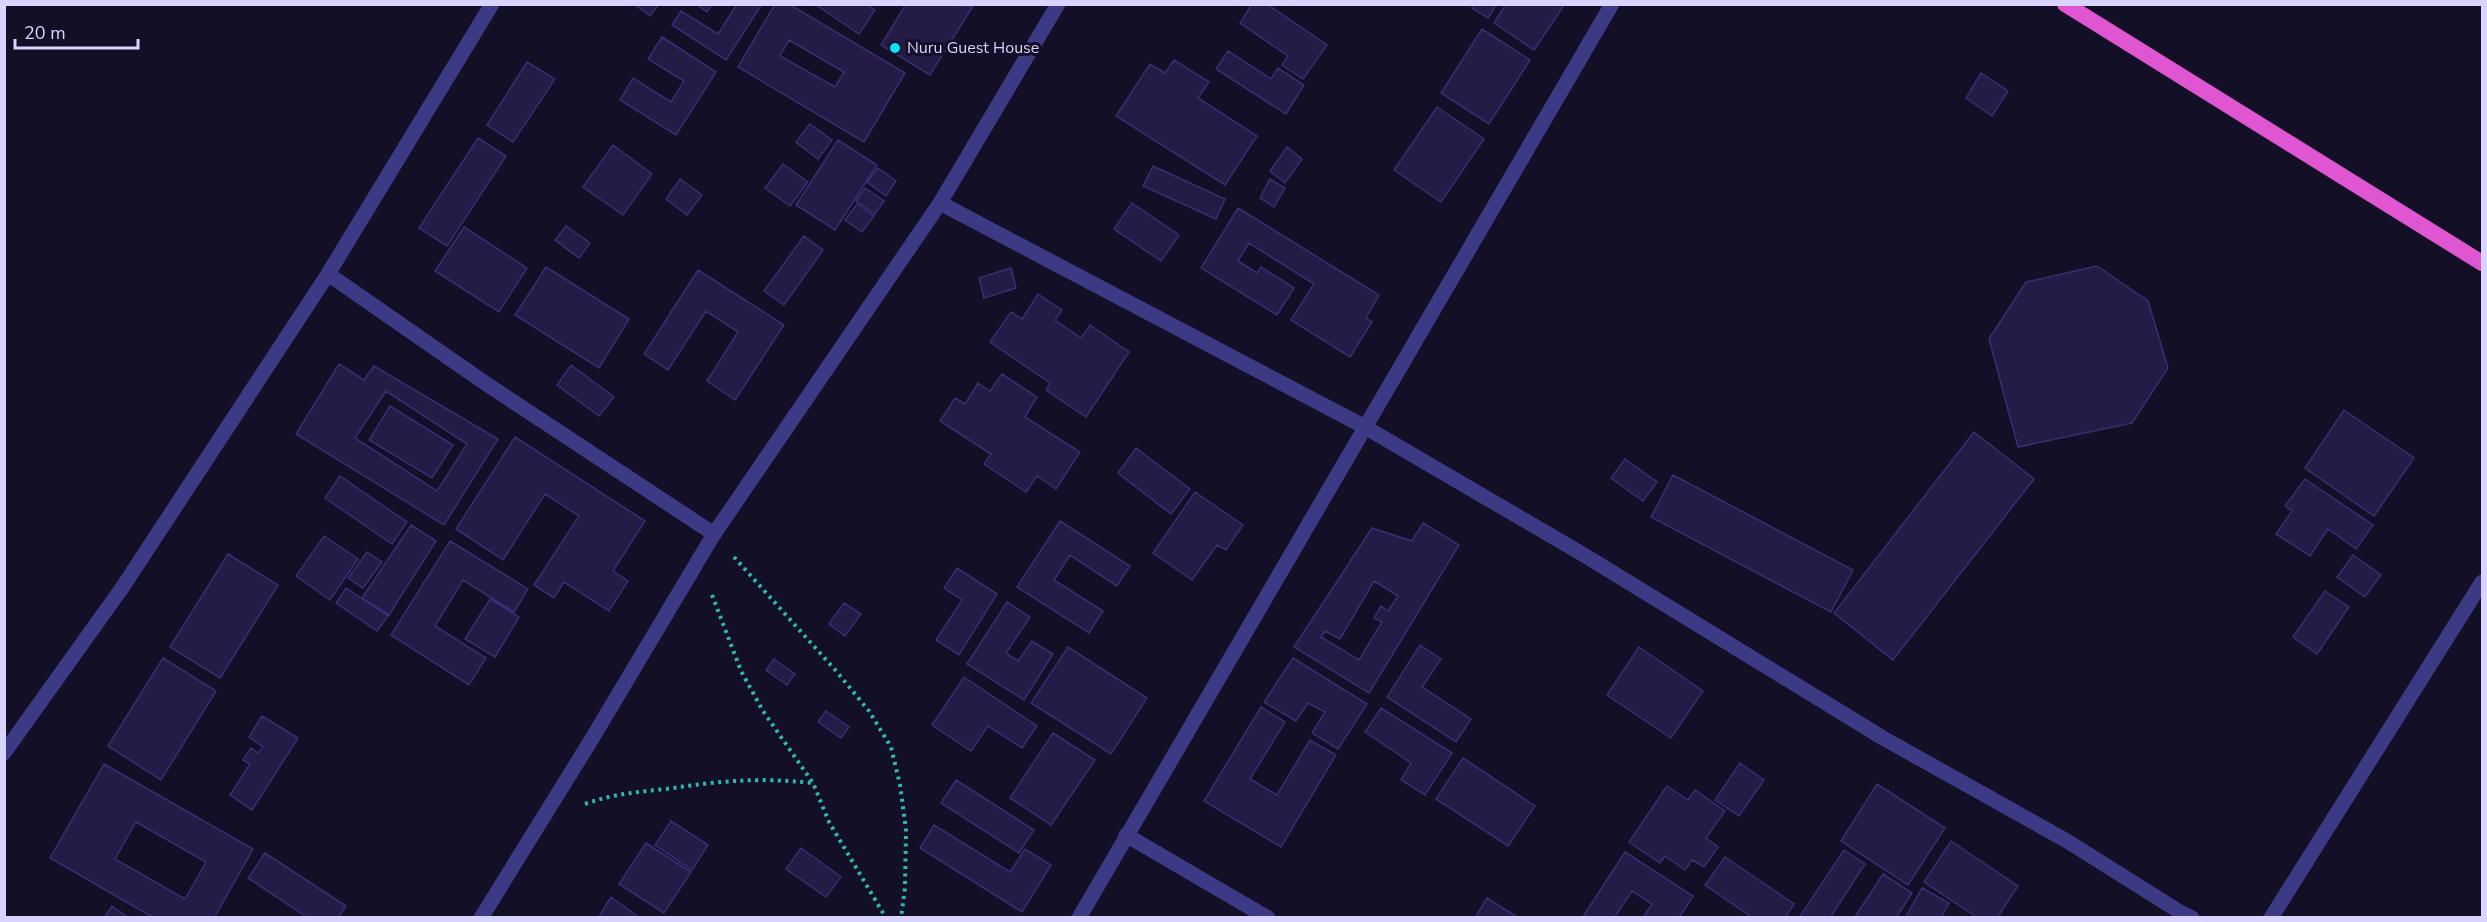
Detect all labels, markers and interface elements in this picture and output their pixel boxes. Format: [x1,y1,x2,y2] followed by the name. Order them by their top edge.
[15,12,138,50] scale bar
[24,21,66,45] text: 20 m
[907,37,1039,59] place label: Nuru Guest House
[888,41,902,55] marker: Nuru Guest House

